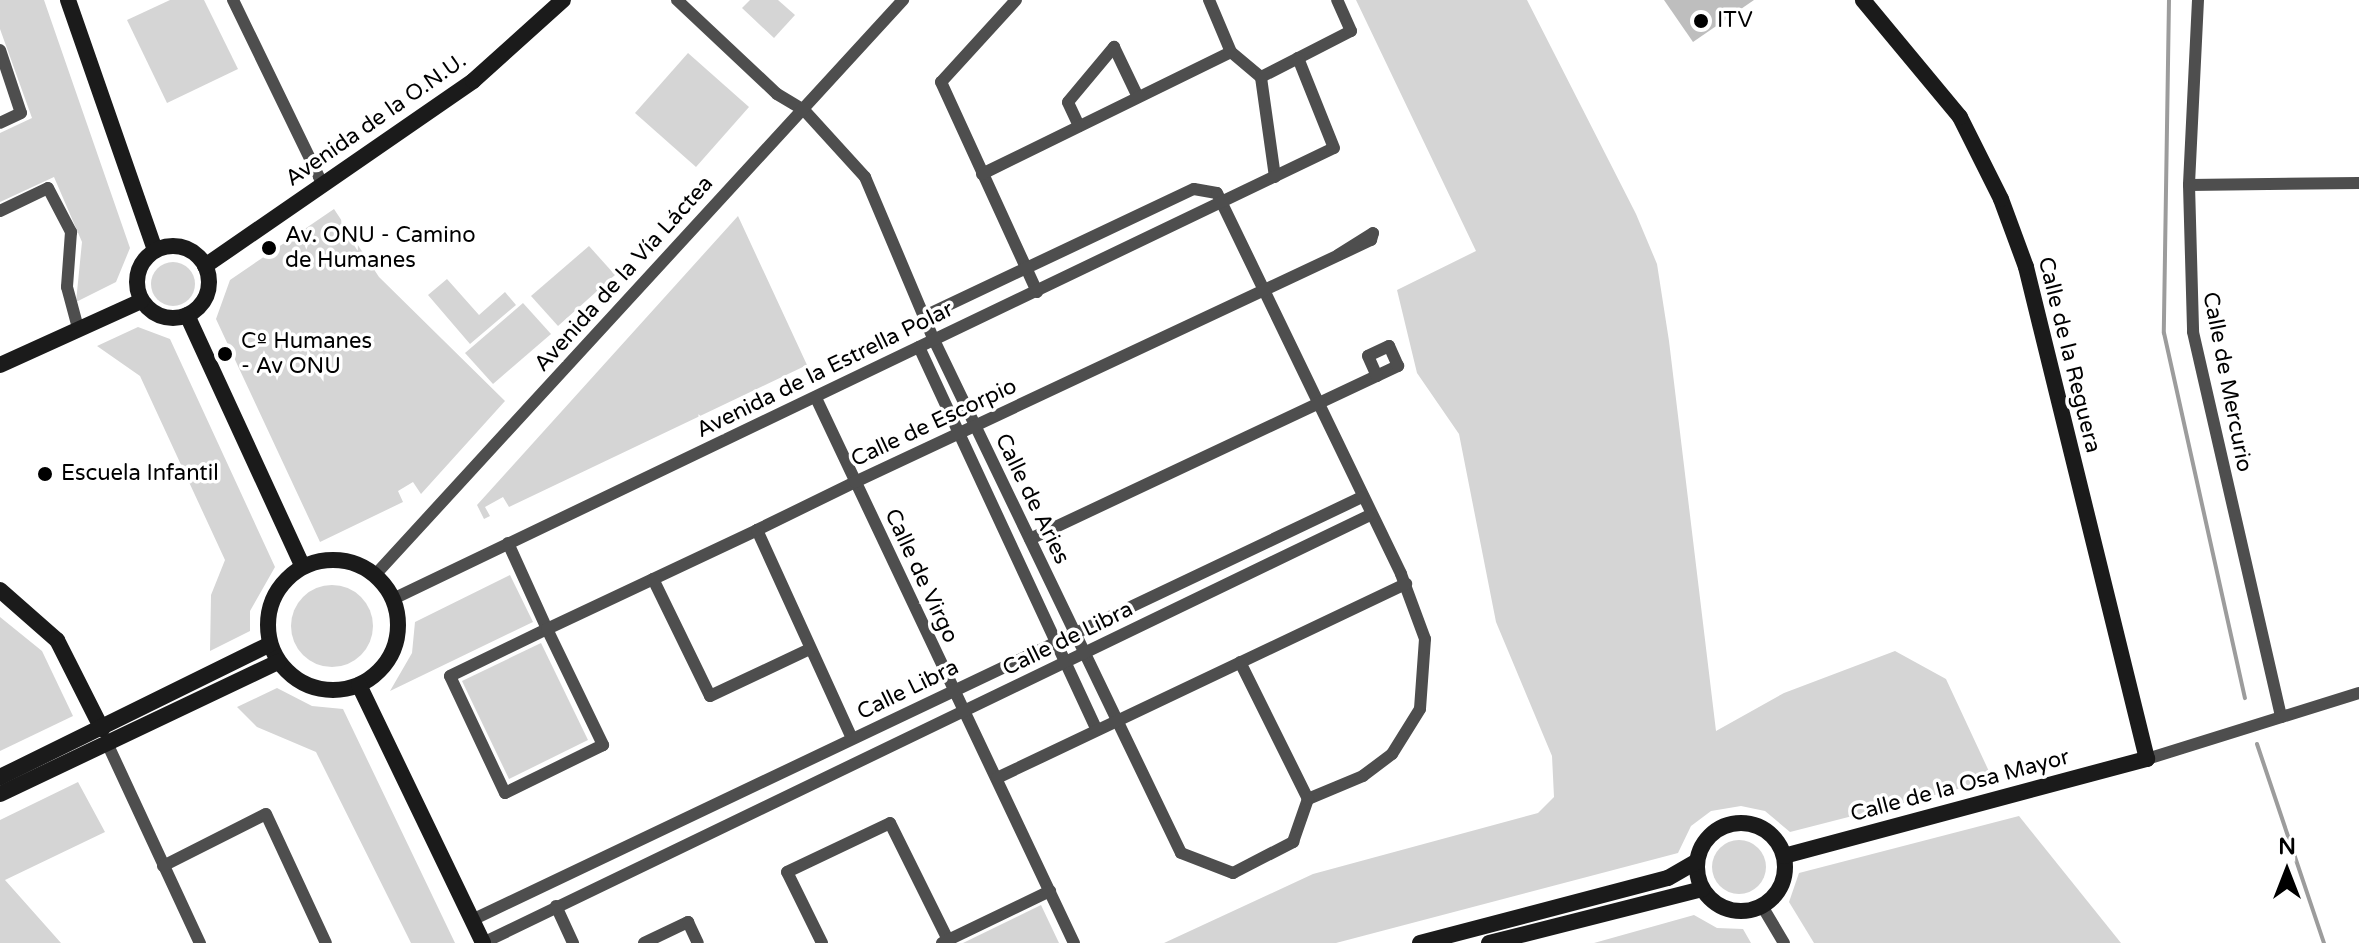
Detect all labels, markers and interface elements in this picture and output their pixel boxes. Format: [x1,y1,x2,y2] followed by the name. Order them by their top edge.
[1717,8,1753,34] place label: ITV
[1692,12,1710,30] marker: ITV
[280,48,472,192] street label: Avenida de la O.N.U.
[529,171,719,377] street label: Avenida de la Vía Láctea
[285,222,476,274] place label: Av. ONU - Camino de Humanes
[260,239,278,257] marker: Av. ONU - Camino de Humanes
[2032,254,2106,456] street label: Calle de la Reguera
[2197,290,2257,474] street label: Calle de Mercurio
[692,296,958,444] street label: Avenida de la Estrella Polar
[241,328,372,380] place label: Cº Humanes - Av ONU
[216,345,234,363] marker: Cº Humanes - Av ONU
[847,373,1021,473] street label: Calle de Escorpio
[989,429,1075,569] street label: Calle de Aries
[61,461,219,487] place label: Escuela Infantil
[36,465,54,483] marker: Escuela Infantil
[878,505,964,647] street label: Calle de Virgo
[999,596,1137,682] street label: Calle de Libra
[853,654,963,726] street label: Calle Libra
[1848,744,2072,828] street label: Calle de la Osa Mayor
[2247,831,2327,911] north arrow
[2278,834,2296,860] text: N

